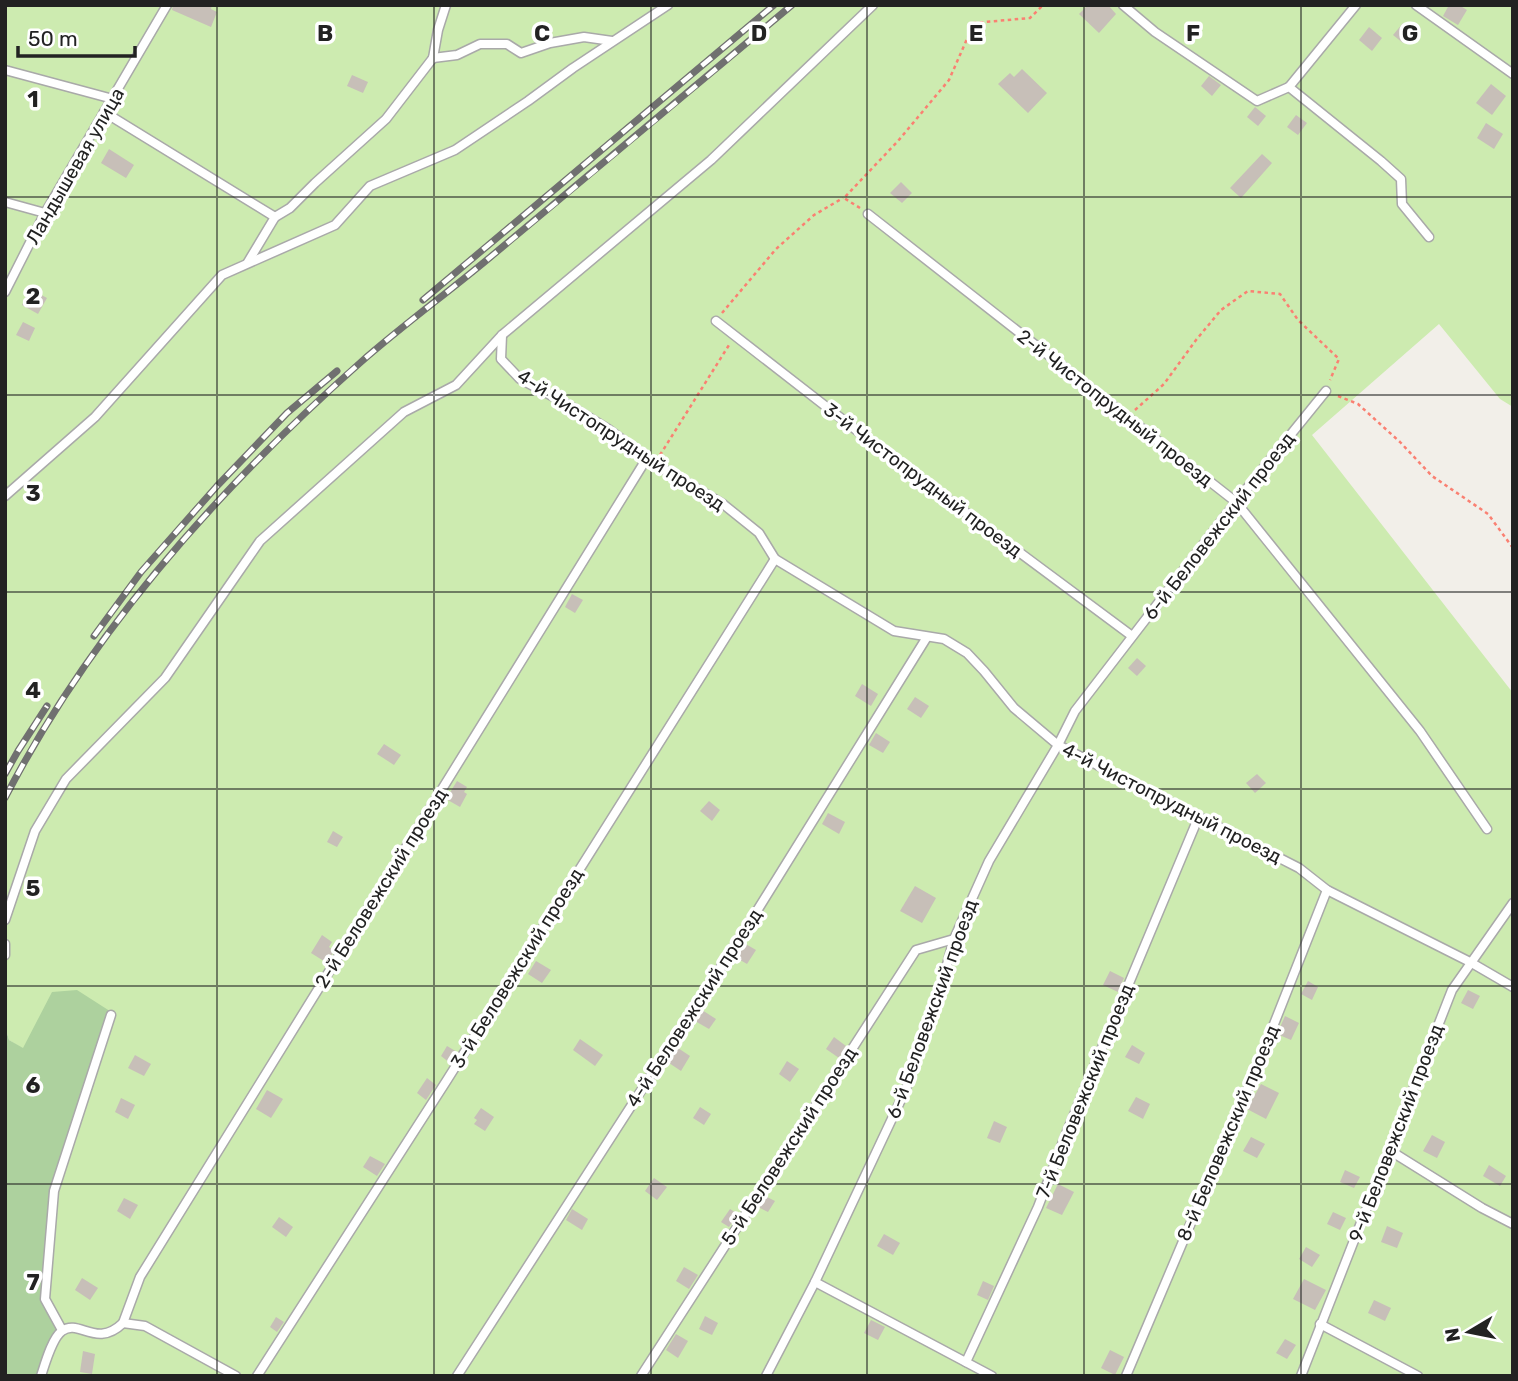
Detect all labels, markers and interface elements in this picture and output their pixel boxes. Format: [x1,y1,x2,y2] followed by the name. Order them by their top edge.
[18,14,135,58] scale bar
[317,19,333,47] text: B
[534,19,550,47] text: C
[751,19,767,47] text: D
[969,19,983,47] text: E
[1186,19,1200,47] text: F
[1402,19,1418,47] text: G
[28,26,78,51] text: 50 m
[21,84,129,248] street label: Ландышевая улица
[27,85,39,113] text: 1
[26,282,40,310] text: 2
[1013,325,1217,491] street label: 2-й Чистопрудный проезд
[513,364,729,516] street label: 4-й Чистопрудный проезд
[819,398,1027,562] street label: 3-й Чистопрудный проезд
[1139,428,1299,624] street label: 6-й Беловежский проезд
[25,479,41,507] text: 3
[25,676,41,704] text: 4
[1059,738,1285,868] street label: 4-й Чистопрудный проезд
[310,784,452,992] street label: 2-й Беловежский проезд
[446,864,588,1072] street label: 3-й Беловежский проезд
[26,874,41,902] text: 5
[882,896,982,1122] street label: 6-й Беловежский проезд
[621,904,767,1112] street label: 4-й Беловежский проезд
[1031,980,1139,1202] street label: 7-й Беловежский проезд
[1344,1021,1448,1245] street label: 9-й Беловежский проезд
[1172,1022,1284,1244] street label: 8-й Беловежский проезд
[716,1043,862,1249] street label: 5-й Беловежский проезд
[26,1071,41,1099] text: 6
[26,1268,40,1296] text: 7
[1434,1297,1504,1367] north arrow
[1440,1326,1465,1344] text: N

